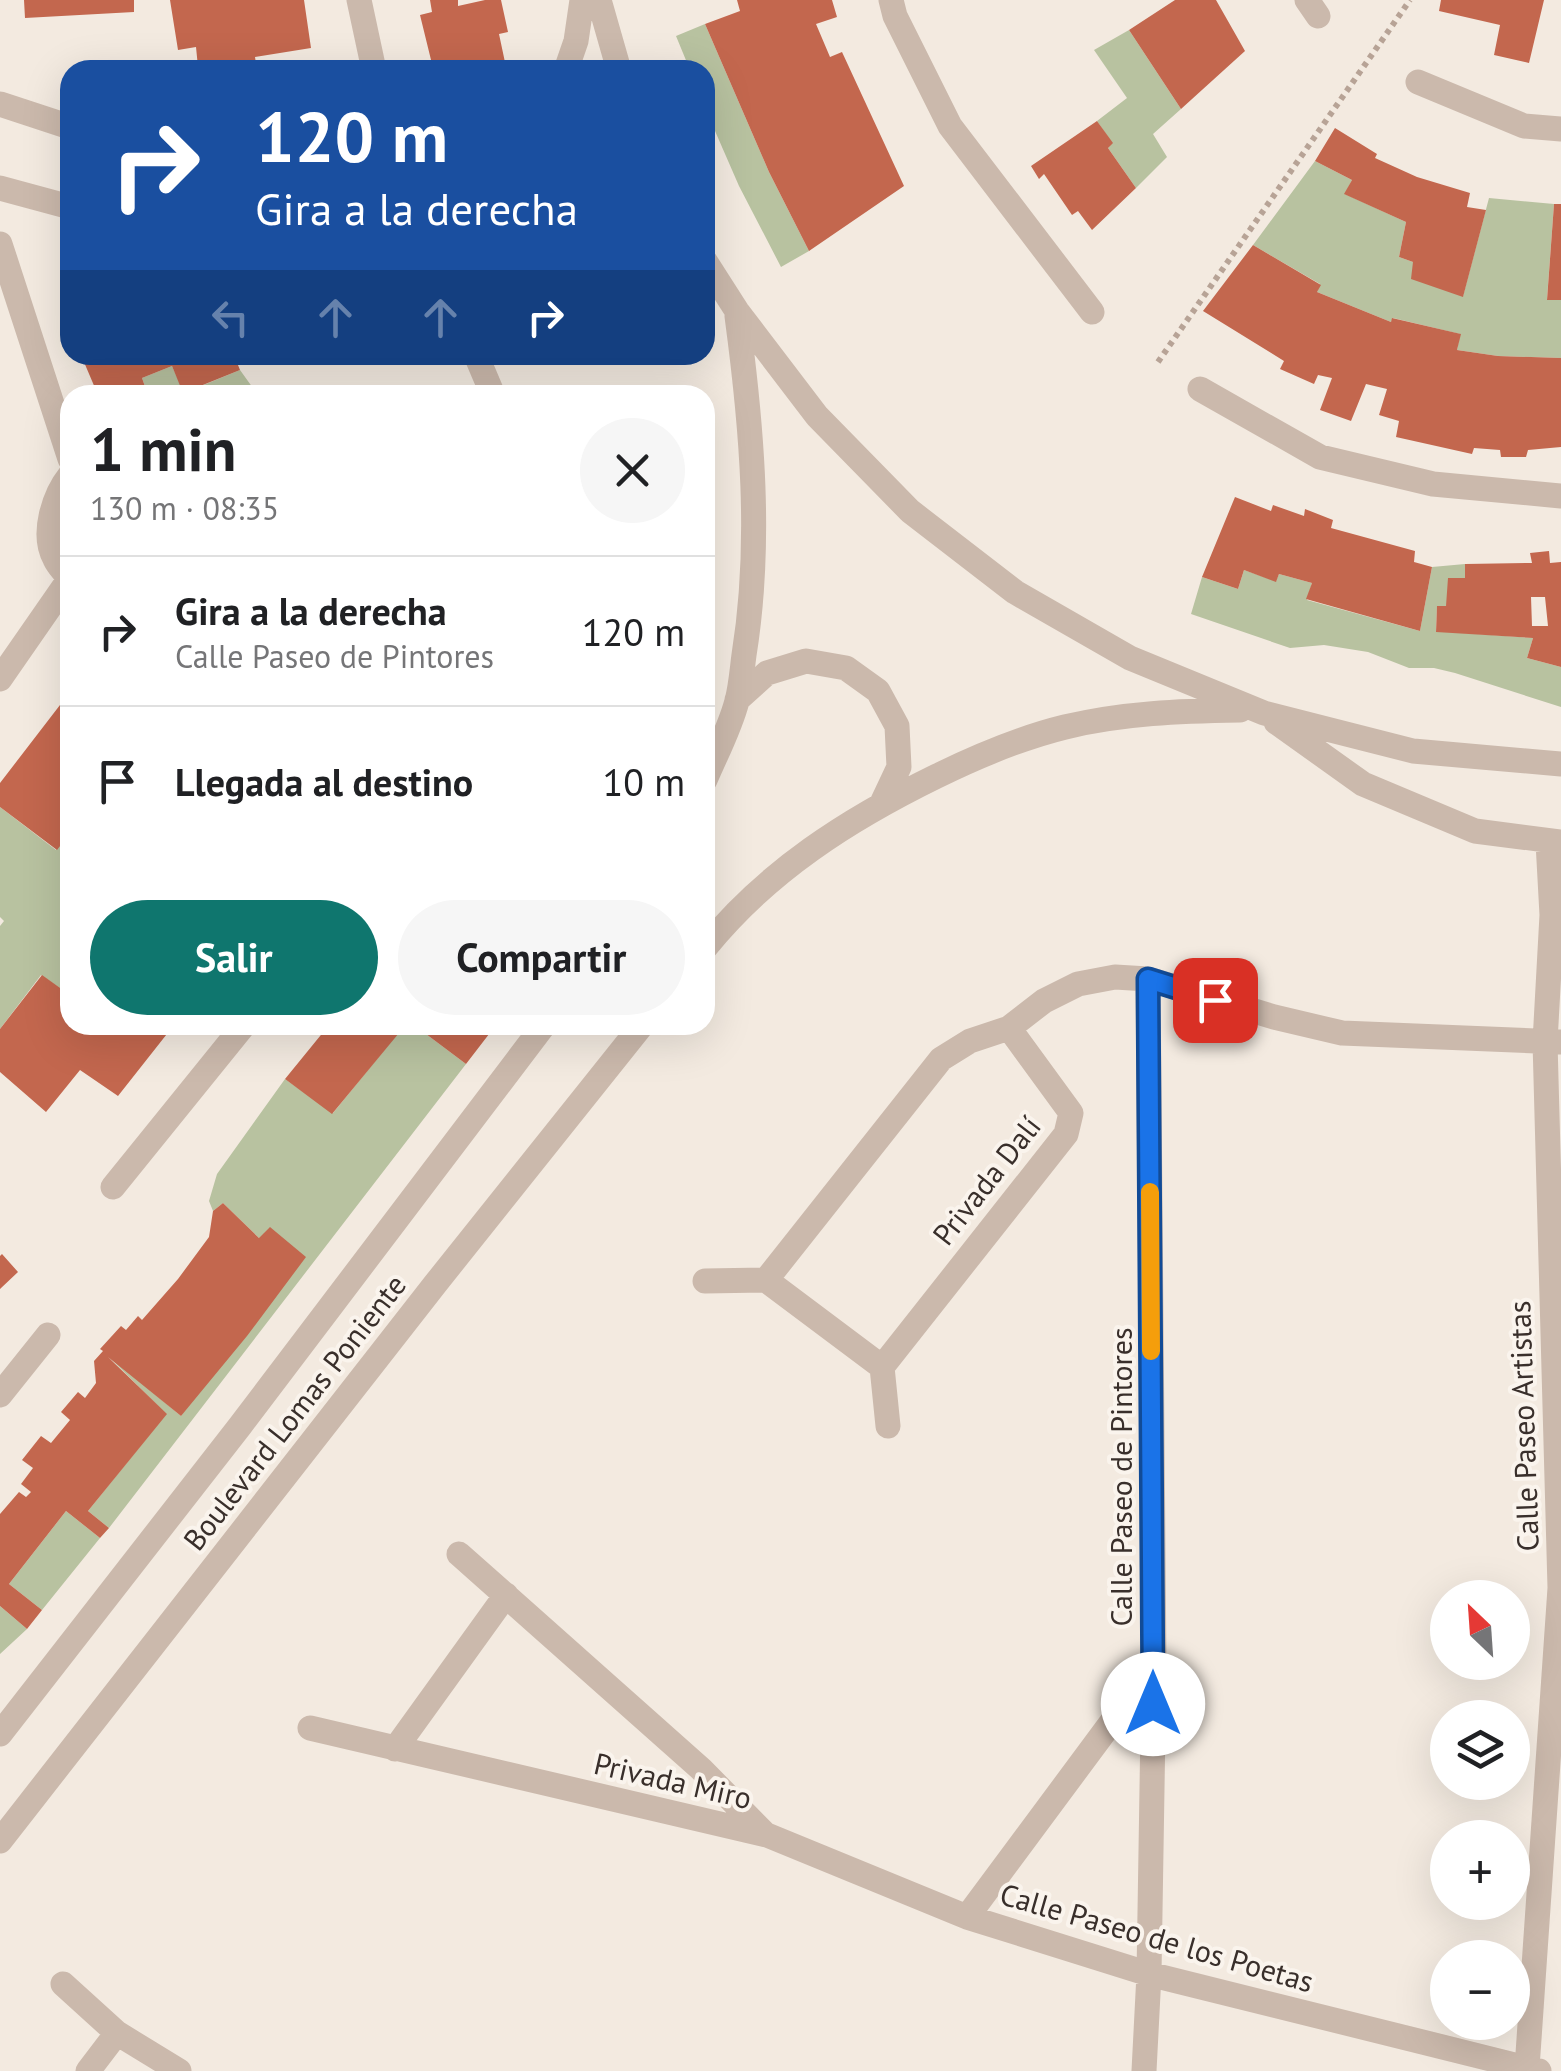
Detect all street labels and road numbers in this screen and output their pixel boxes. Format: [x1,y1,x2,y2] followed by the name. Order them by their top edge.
[923,1107,1049,1253] street label: Privada Dalí
[174,1266,414,1558] street label: Boulevard Lomas Poniente
[1499,1300,1547,1552] street label: Calle Paseo Artistas
[1101,1327,1140,1627] street label: Calle Paseo de Pintores
[590,1743,756,1817] street label: Privada Miro
[996,1874,1318,2000] street label: Calle Paseo de los Poetas

